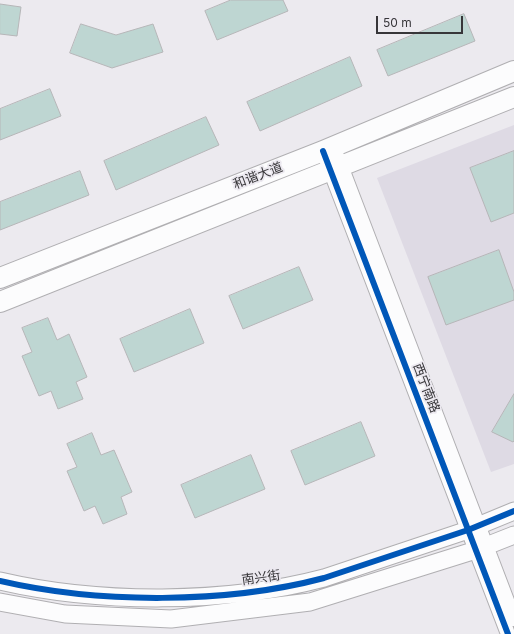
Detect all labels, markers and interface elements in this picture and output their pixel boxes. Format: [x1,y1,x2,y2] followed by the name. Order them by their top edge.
[378,8,465,34] scale bar
[383,15,412,30] text: 50 m
[231,159,285,193] street label: 和谐大道
[409,361,443,415] street label: 西宁南路
[241,568,281,588] street label: 南兴街

